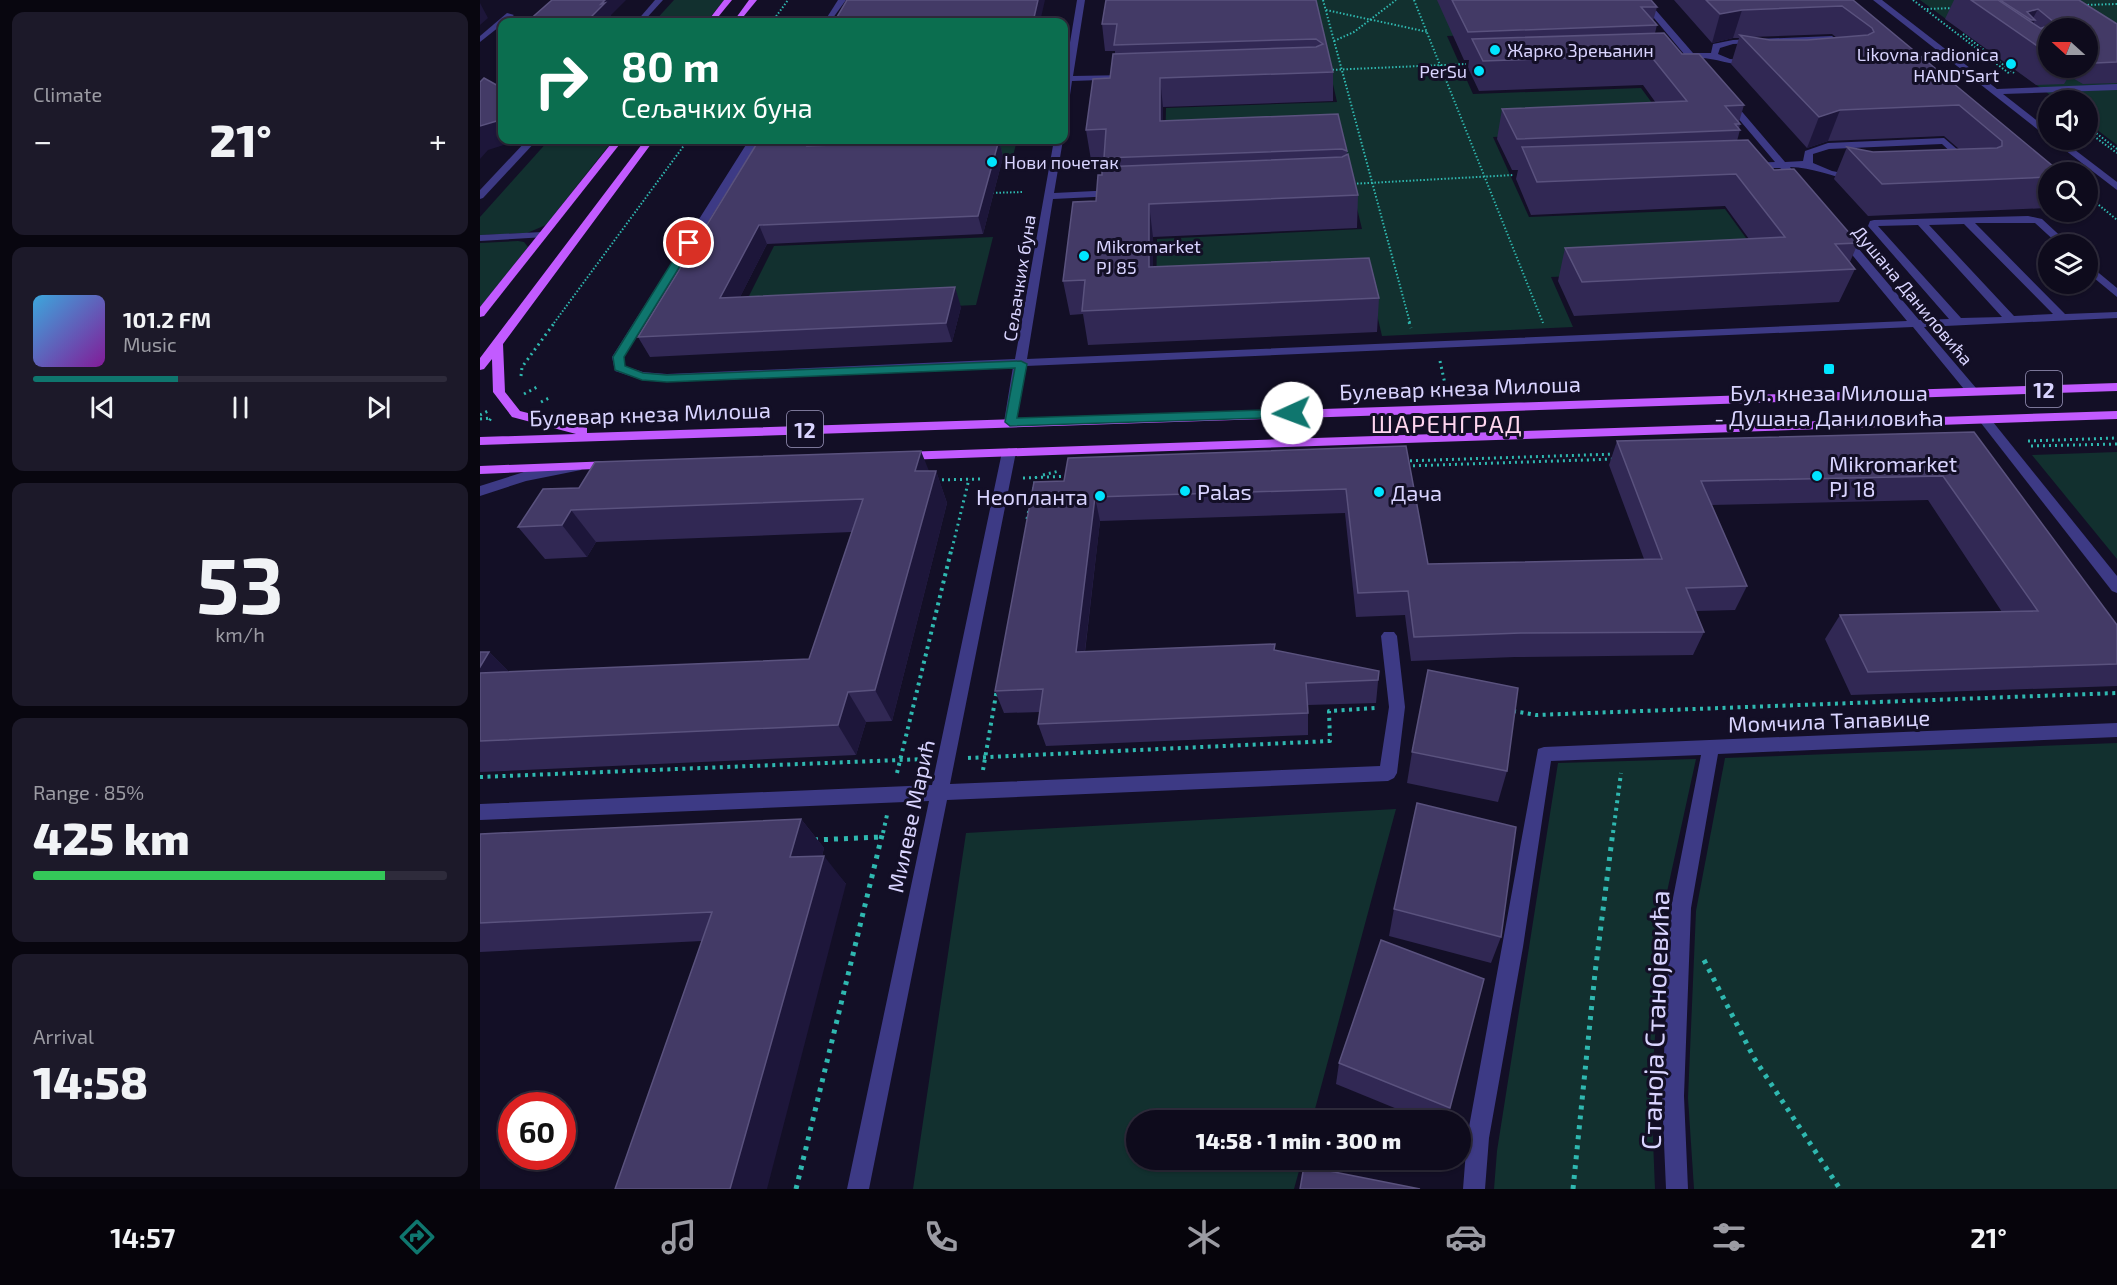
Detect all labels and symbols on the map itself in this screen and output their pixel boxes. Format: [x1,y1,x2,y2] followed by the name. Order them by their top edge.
[2038,18,2098,78] north arrow
[1507,39,1654,61] place label: Жарко Зрењанин
[1488,43,1502,57] marker: Жарко Зрењанин
[1857,43,1999,86] place label: Likovna radionica HAND'Sart
[2004,57,2018,71] marker: Likovna radionica HAND'Sart
[1419,60,1467,82] place label: PerSu
[1472,64,1486,78] marker: PerSu
[1004,151,1119,173] place label: Нови почетак
[985,155,999,169] marker: Нови почетак
[998,213,1040,343] street label: Сељачких буна
[663,217,714,268] pin
[1848,221,1978,369] street label: Душана Даниловића
[1096,235,1201,278] place label: Mikromarket PJ 85
[1077,249,1091,263] marker: Mikromarket PJ 85
[1822,362,1836,376] marker: Бул. кнеза Милоша - Душана Даниловића
[1339,370,1581,405] street label: Булевар кнеза Милоша
[2026,371,2062,407] road number: 12
[1714,379,1944,431] place label: Бул. кнеза Милоша - Душана Даниловића
[1260,381,1324,445] position arrow
[529,396,771,431] street label: Булевар кнеза Милоша
[1371,409,1523,438] district label: ШАРЕНГРАД
[787,411,823,447] road number: 12
[1829,450,1957,501] place label: Mikromarket PJ 18
[1810,469,1824,483] marker: Mikromarket PJ 18
[1197,478,1252,504] place label: Palas
[1391,479,1442,505] place label: Дача
[976,483,1088,509] place label: Неопланта
[1178,484,1192,498] marker: Palas
[1372,485,1386,499] marker: Дача
[1093,489,1107,503] marker: Неопланта
[1728,703,1930,737] street label: Момчила Тапавице
[881,737,939,895] street label: Милеве Марић
[1633,890,1676,1150] street label: Станоја Станојевића
[498,1092,576,1170] speed limit sign: 60

